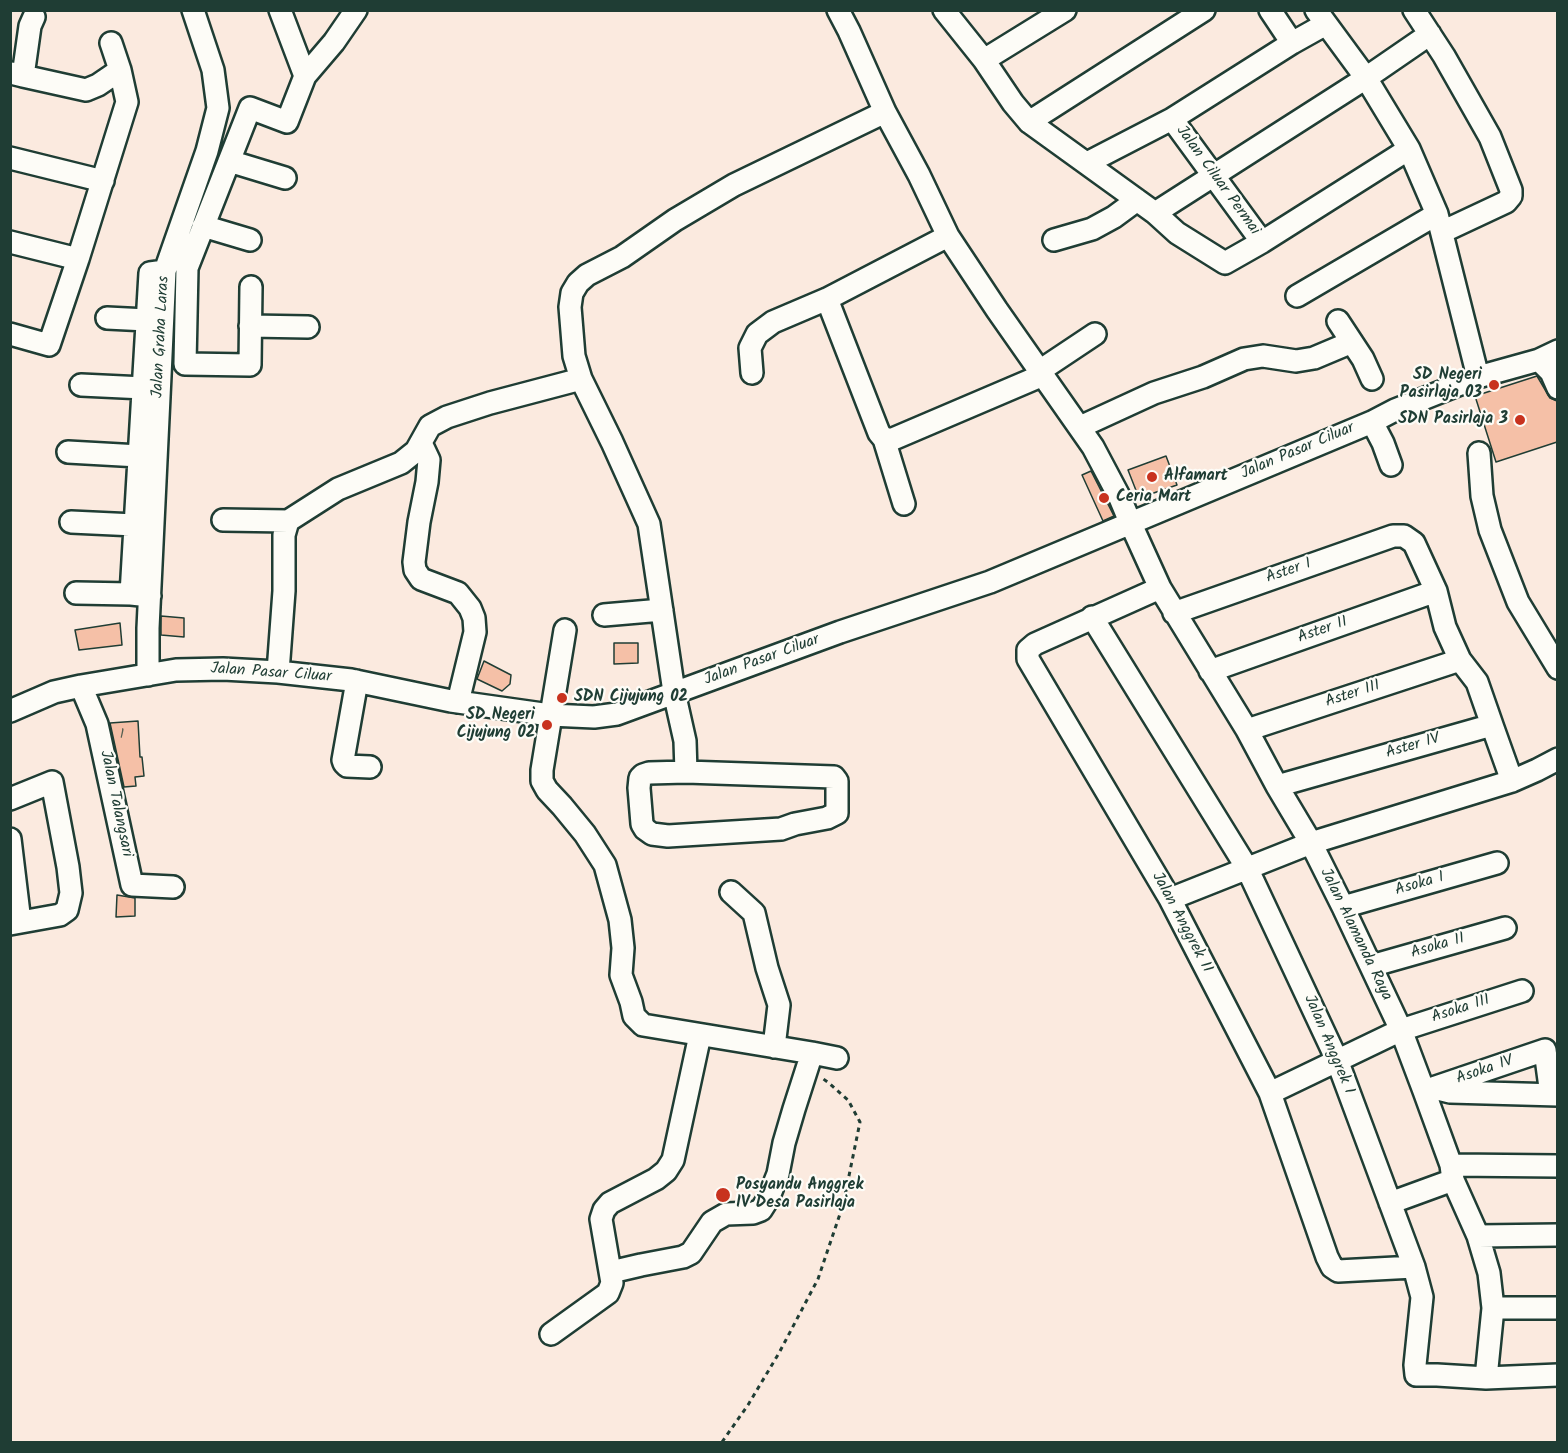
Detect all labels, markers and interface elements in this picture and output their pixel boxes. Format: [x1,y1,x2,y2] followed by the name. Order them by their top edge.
[1171,122,1263,240] street label: Jalan Ciluar Permai
[149,275,175,399] street label: Jalan Graha Laras
[1400,366,1482,404] place label: SD Negeri Pasirlaja 03
[1487,378,1501,392] marker: SD Negeri Pasirlaja 03
[1398,410,1508,430] place label: SDN Pasirlaja 3
[1513,413,1527,427] marker: SDN Pasirlaja 3
[1238,419,1358,485] street label: Jalan Pasar Ciluar
[1164,467,1228,487] place label: Alfamart
[1145,470,1159,484] marker: Alfamart
[1116,488,1191,508] place label: Ceria Mart
[1097,491,1111,505] marker: Ceria Mart
[1264,555,1314,589] street label: Aster I
[1295,614,1351,648] street label: Aster II
[702,631,822,691] street label: Jalan Pasar Ciluar
[210,660,332,688] street label: Jalan Pasar Ciluar
[1323,677,1383,713] street label: Aster III
[574,688,688,708] place label: SDN Cijujung 02
[555,691,569,705] marker: SDN Cijujung 02
[457,706,535,744] place label: SD Negeri Cijujung 02
[540,718,554,732] marker: SD Negeri Cijujung 02
[120,728,124,744] house number: 1
[1384,730,1442,764] street label: Aster IV
[94,749,136,859] street label: Jalan Talangsari
[1315,866,1395,1004] street label: Jalan Alamanda Raya
[1146,869,1216,977] street label: Jalan Anggrek II
[1393,869,1447,901] street label: Asoka I
[1409,930,1467,964] street label: Asoka II
[1298,992,1358,1098] street label: Jalan Anggrek I
[1429,992,1493,1028] street label: Asoka III
[1454,1052,1516,1090] street label: Asoka IV
[736,1176,863,1214] place label: Posyandu Anggrek IV Desa Pasirlaja
[714,1186,732,1204] marker: Posyandu Anggrek IV Desa Pasirlaja

